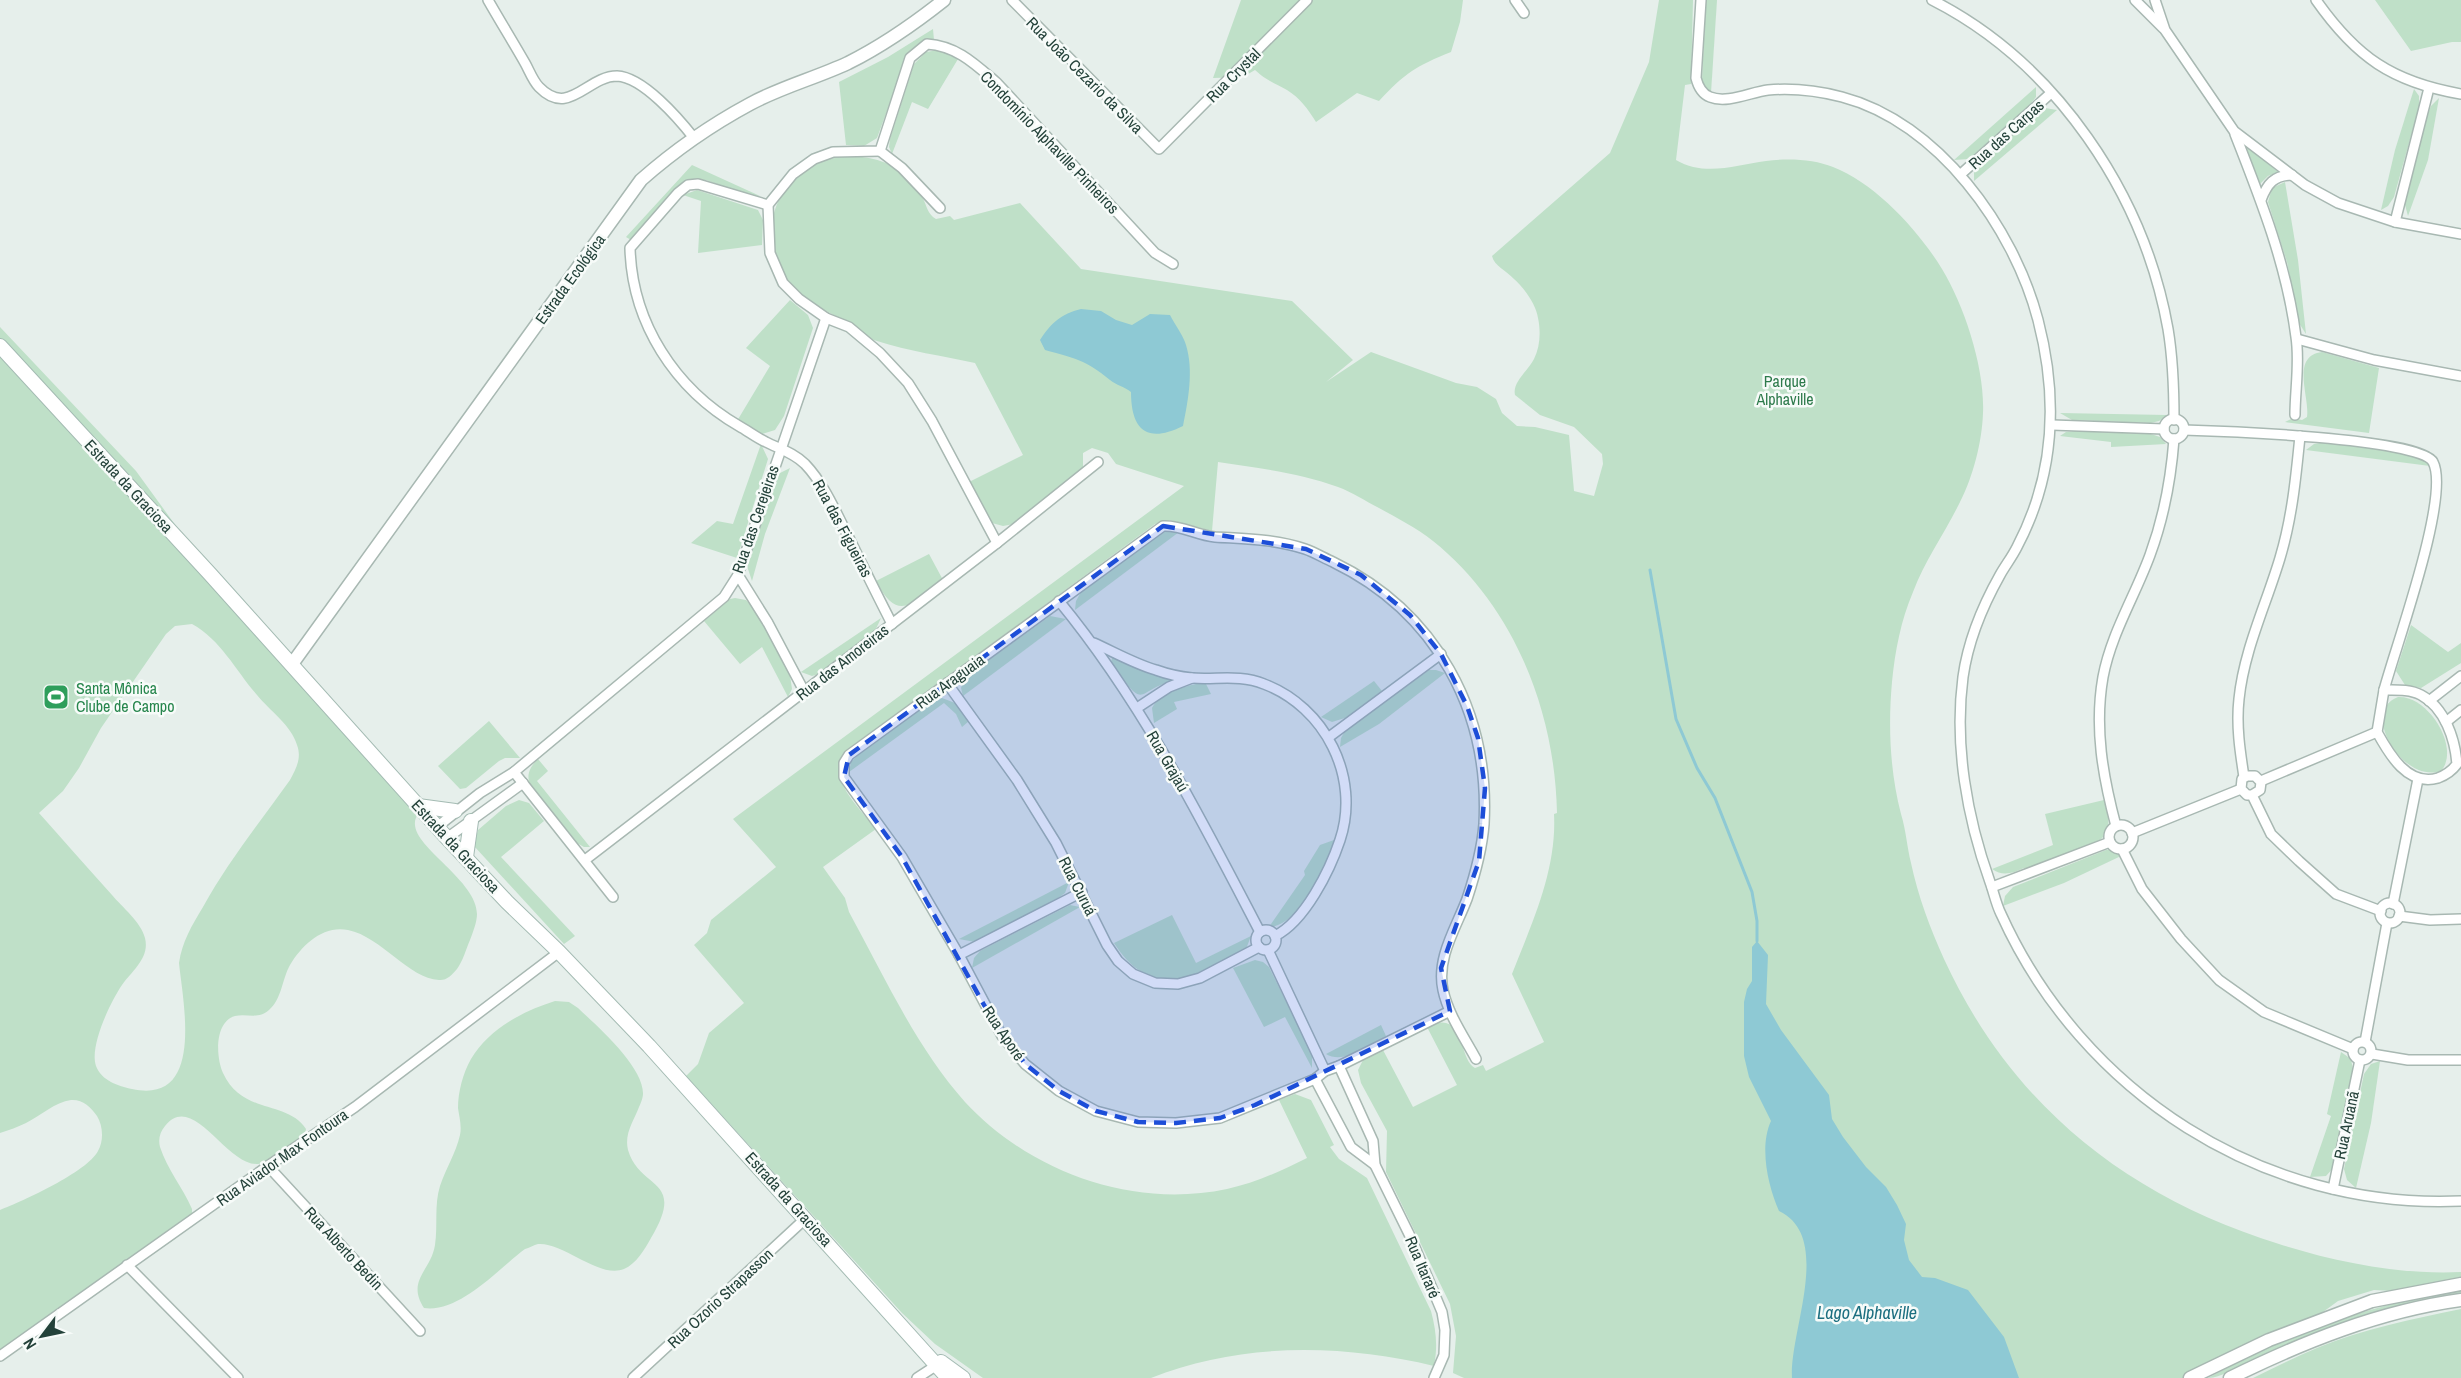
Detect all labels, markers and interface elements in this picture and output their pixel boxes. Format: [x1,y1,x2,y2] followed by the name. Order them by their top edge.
[1022,12,1149,139] street label: Rua João Cezario da Silva
[1201,43,1265,107] street label: Rua Crystal
[976,66,1124,218] street label: Condomínio Alphaville Pinheiros
[1963,94,2049,174] street label: Rua das Carpas
[530,229,611,329] street label: Estrada Ecológica
[1756,370,1813,410] park label: Parque Alphaville
[80,434,179,538] street label: Estrada da Graciosa
[726,462,784,576] street label: Rua das Cerejeiras
[808,475,878,581] street label: Rua das Figueiras
[791,619,893,705] street label: Rua das Amoreiras
[911,648,989,713] street label: Rua Araguaia
[76,677,174,717] place label: Santa Mônica Clube de Campo
[41,682,71,712] sports icon: Santa Mônica Clube de Campo
[1142,726,1194,796] street label: Rua Grajaú
[407,794,506,898] street label: Estrada da Graciosa
[1054,853,1103,920] street label: Rua Curuá
[978,1001,1030,1065] street label: Rua Aporé
[2328,1088,2364,1161] street label: Rua Aruanã
[212,1103,353,1211] street label: Rua Aviador Max Fontoura
[741,1147,838,1252] street label: Estrada da Graciosa
[300,1202,388,1294] street label: Rua Alberto Bedin
[1400,1232,1446,1302] street label: Rua Itararé
[662,1243,778,1353] street label: Rua Ozorio Strapasson
[1817,1300,1917,1325] water label: Lago Alphaville
[12,1306,72,1366] north arrow
[17,1334,41,1354] text: N

